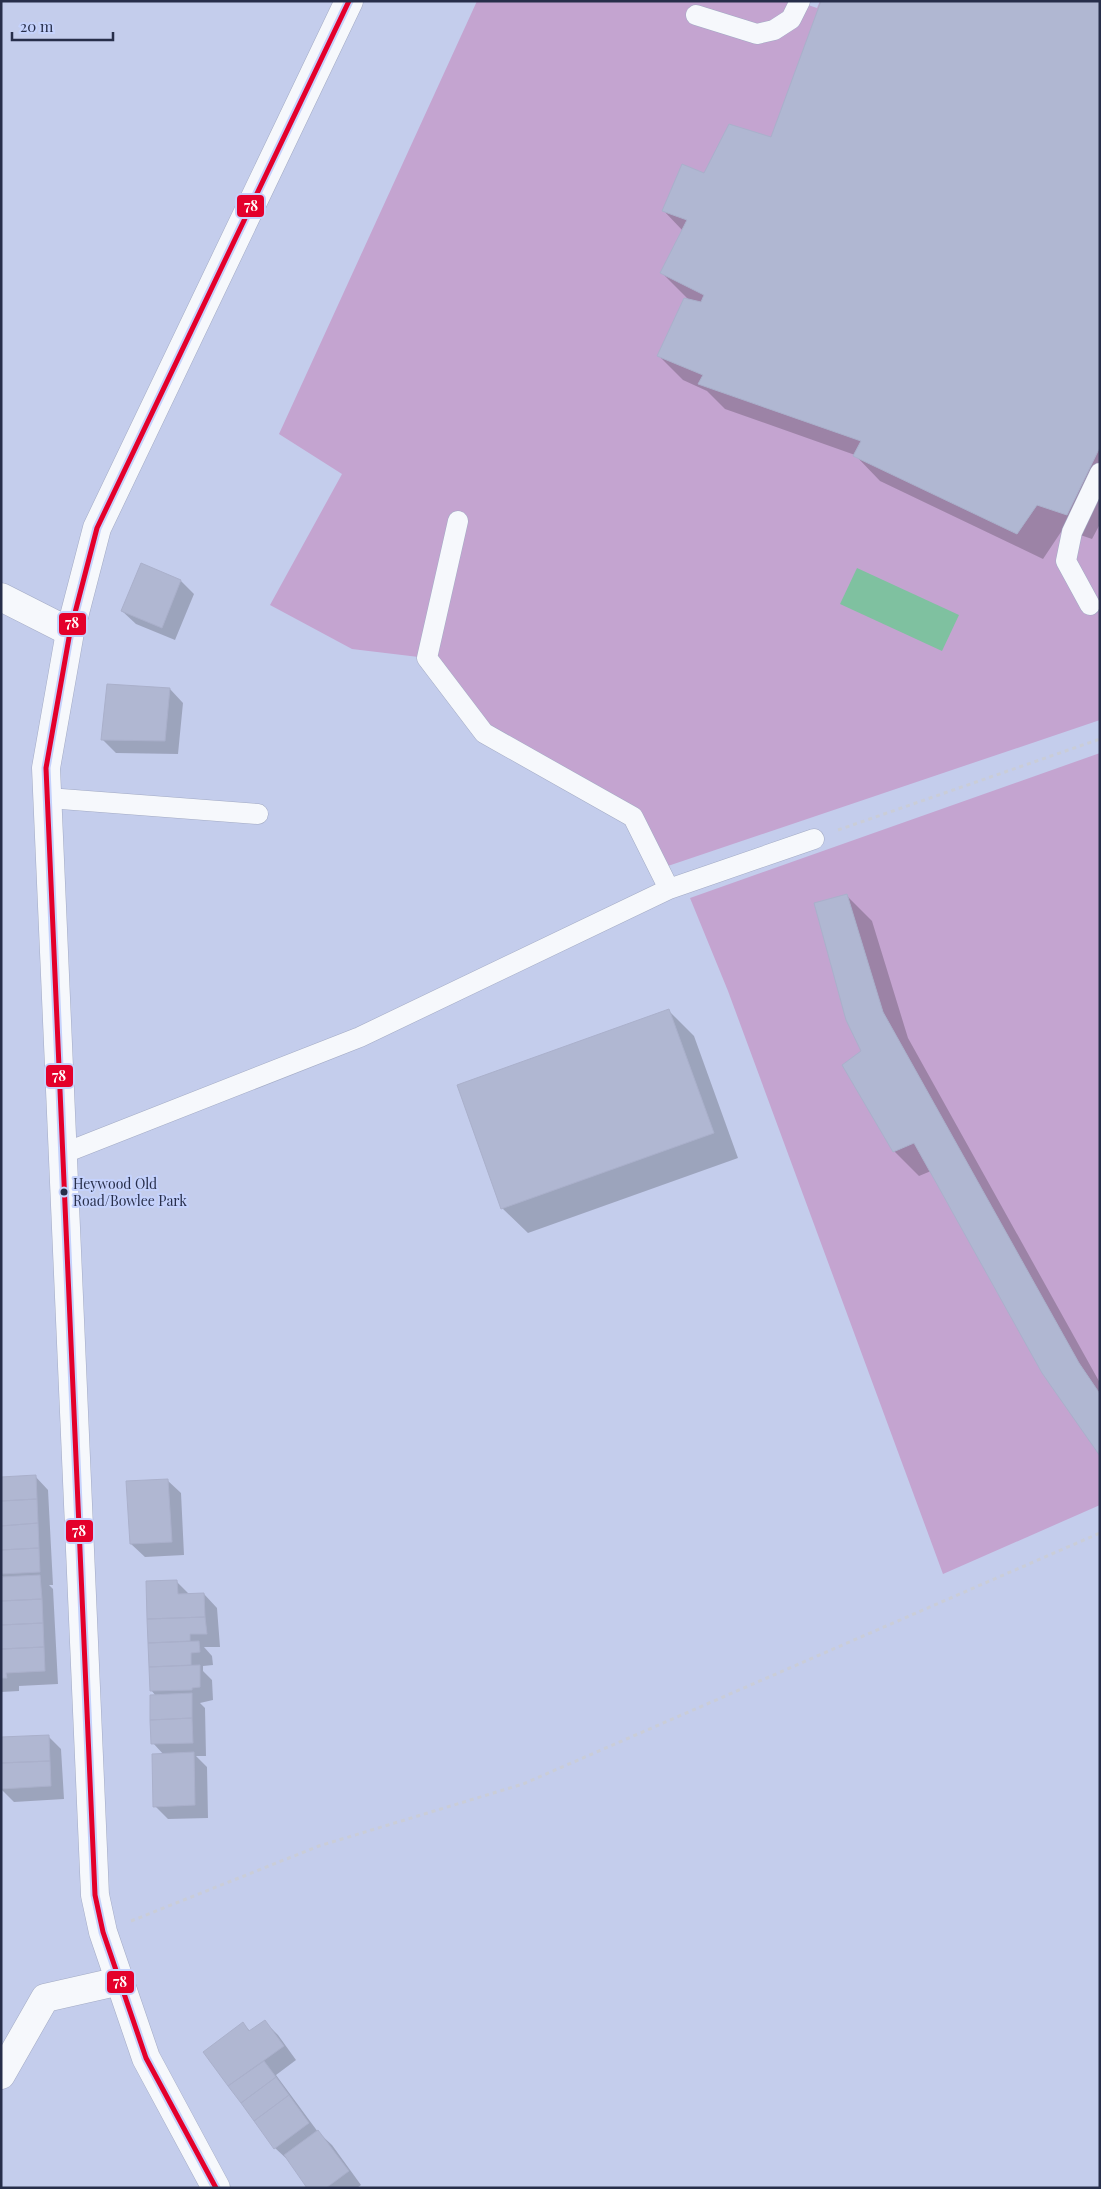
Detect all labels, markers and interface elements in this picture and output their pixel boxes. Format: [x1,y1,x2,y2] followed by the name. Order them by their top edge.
[12,10,114,42] scale bar
[20,16,54,36] text: 20 m
[236,194,265,218] line badge: 78
[244,196,258,215] text: 78
[58,612,87,636] line badge: 78
[65,613,79,632] text: 78
[45,1064,74,1088] line badge: 78
[52,1066,66,1085] text: 78
[73,1174,187,1210] place label: Heywood Old Road/Bowlee Park
[59,1187,69,1197] marker: Heywood Old Road/Bowlee Park
[65,1519,94,1543] line badge: 78
[72,1521,86,1540] text: 78
[106,1970,135,1994] line badge: 78
[113,1972,127,1991] text: 78

